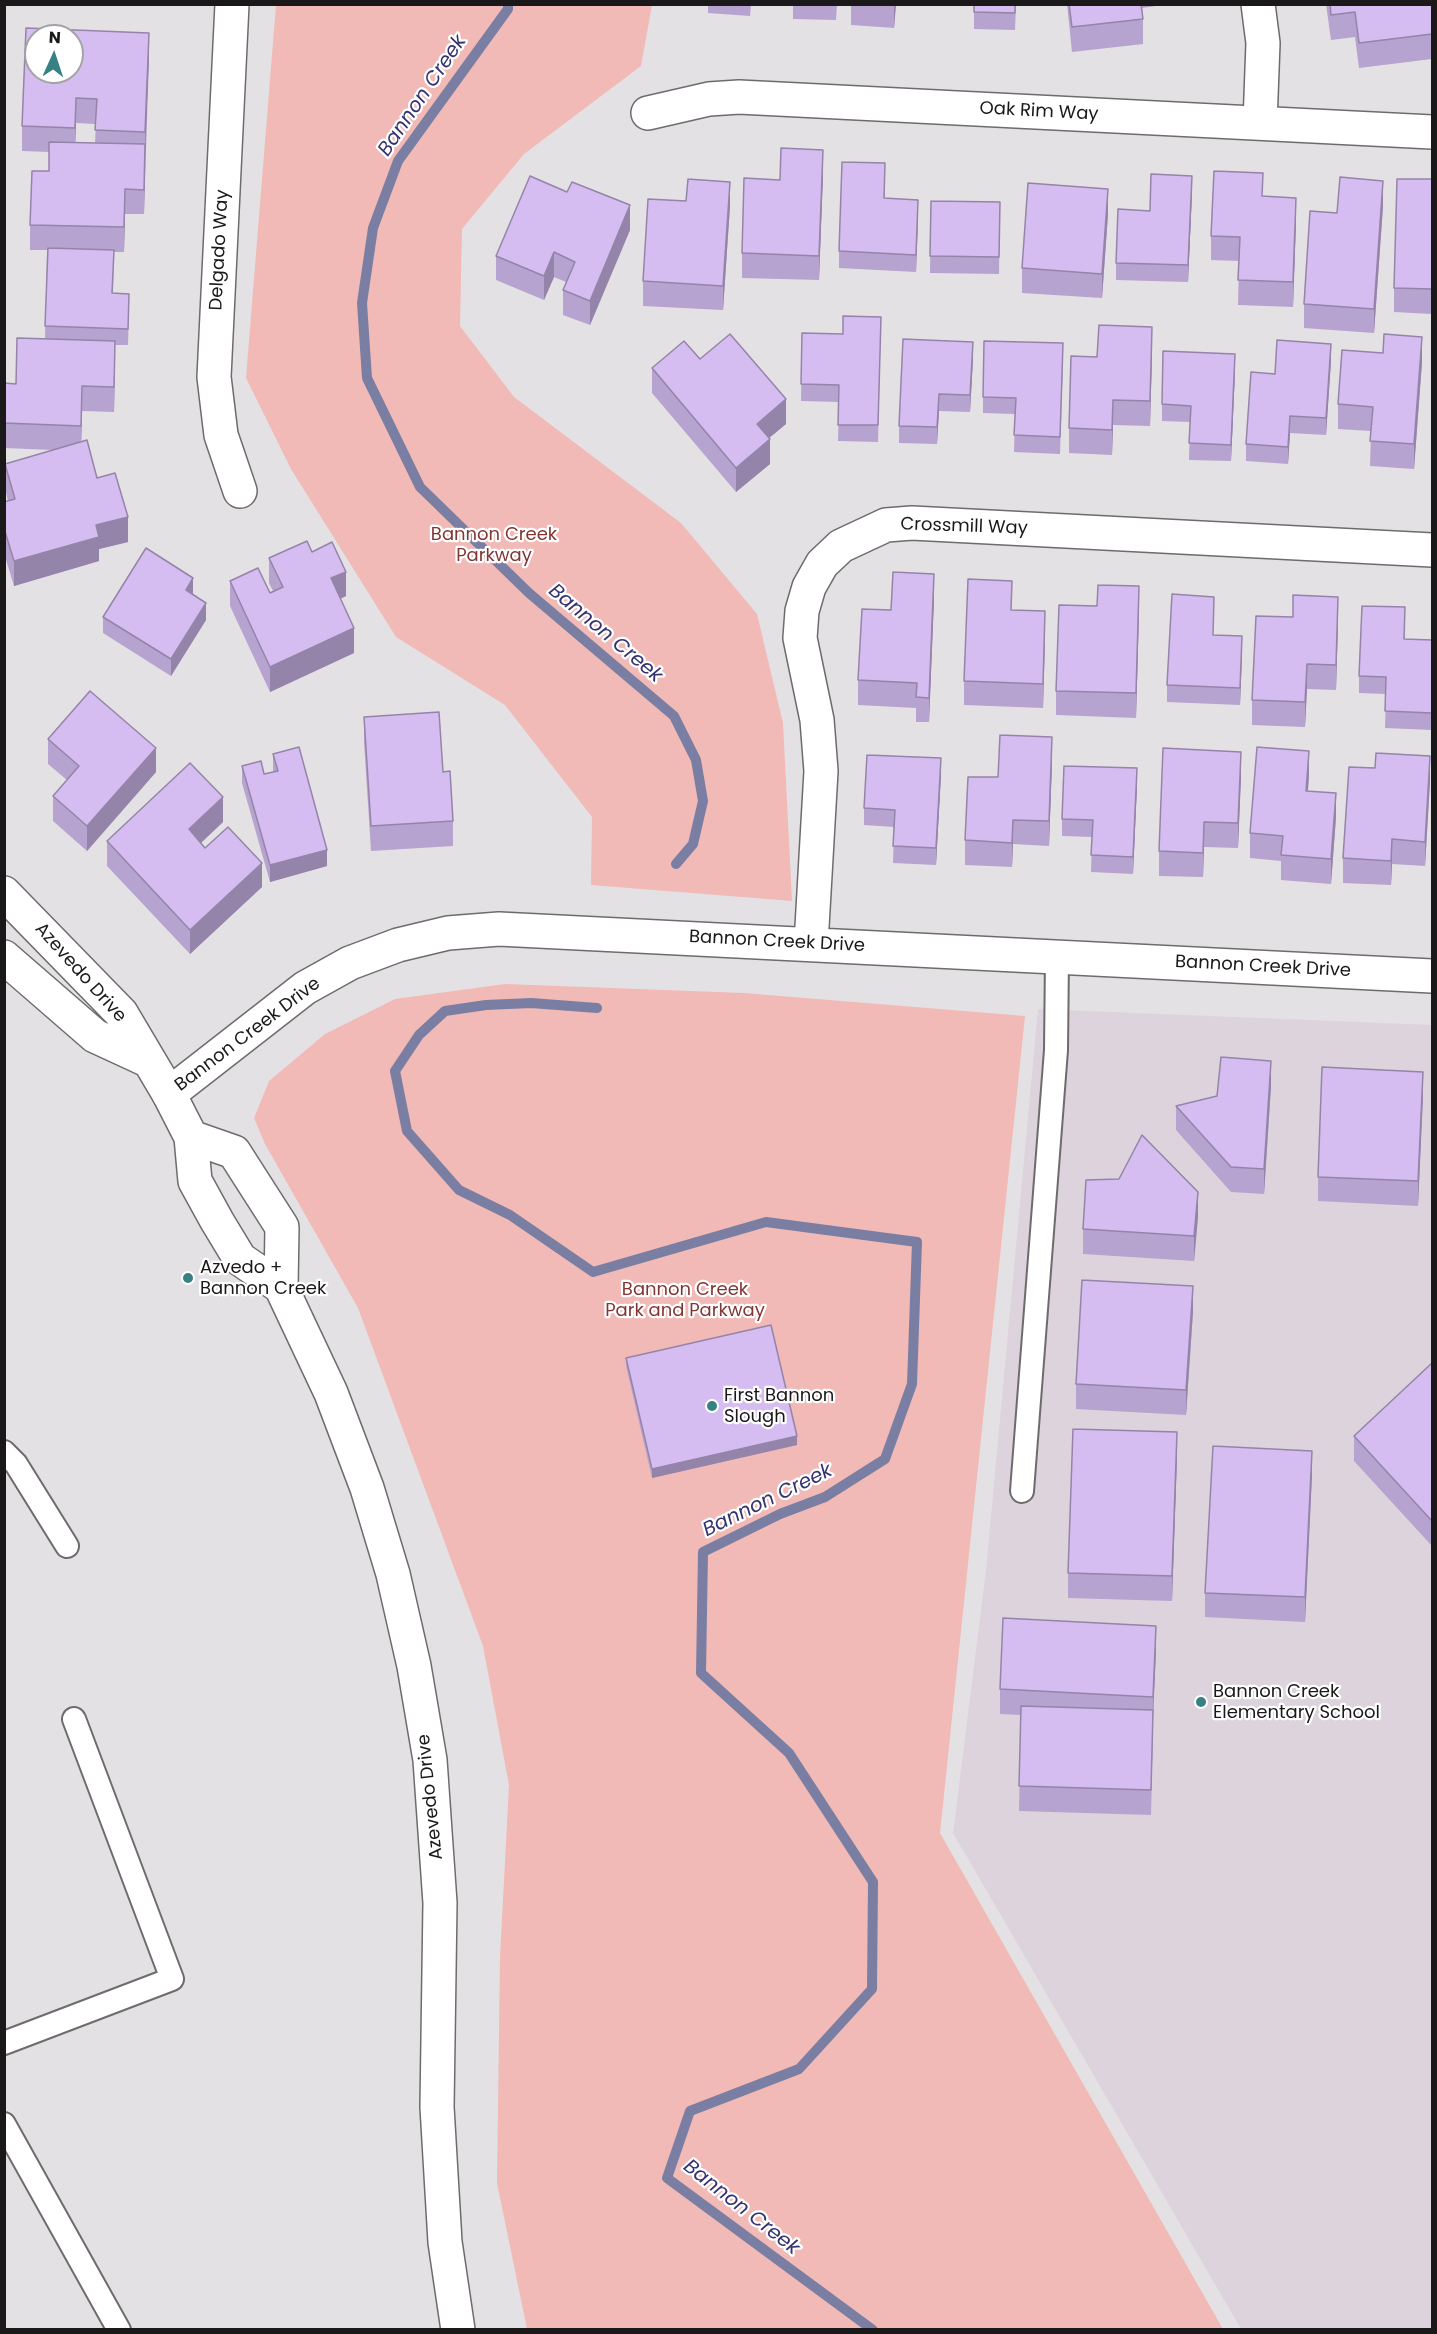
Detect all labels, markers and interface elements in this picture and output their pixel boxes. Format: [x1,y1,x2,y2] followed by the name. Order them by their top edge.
[24,24,84,84] north arrow
[48,26,61,49] text: N
[374,31,472,161] water label: Bannon Creek
[979,98,1099,126] street label: Oak Rim Way
[206,189,234,311] street label: Delgado Way
[900,514,1028,540] street label: Crossmill Way
[431,524,557,566] park label: Bannon Creek Parkway
[543,580,667,688] water label: Bannon Creek
[30,919,130,1027] street label: Azevedo Drive
[688,927,866,957] street label: Bannon Creek Drive
[1174,952,1352,982] street label: Bannon Creek Drive
[171,973,325,1097] street label: Bannon Creek Drive
[200,1257,326,1300] place label: Azvedo + Bannon Creek
[181,1271,195,1285] marker: Azvedo + Bannon Creek
[605,1279,765,1322] park label: Bannon Creek Park and Parkway
[724,1385,834,1428] place label: First Bannon Slough
[705,1399,719,1413] marker: First Bannon Slough
[699,1459,837,1543] water label: Bannon Creek
[1213,1681,1380,1724] place label: Bannon Creek Elementary School
[1194,1695,1208,1709] marker: Bannon Creek Elementary School
[414,1733,448,1861] street label: Azevedo Drive
[678,2155,804,2261] water label: Bannon Creek

